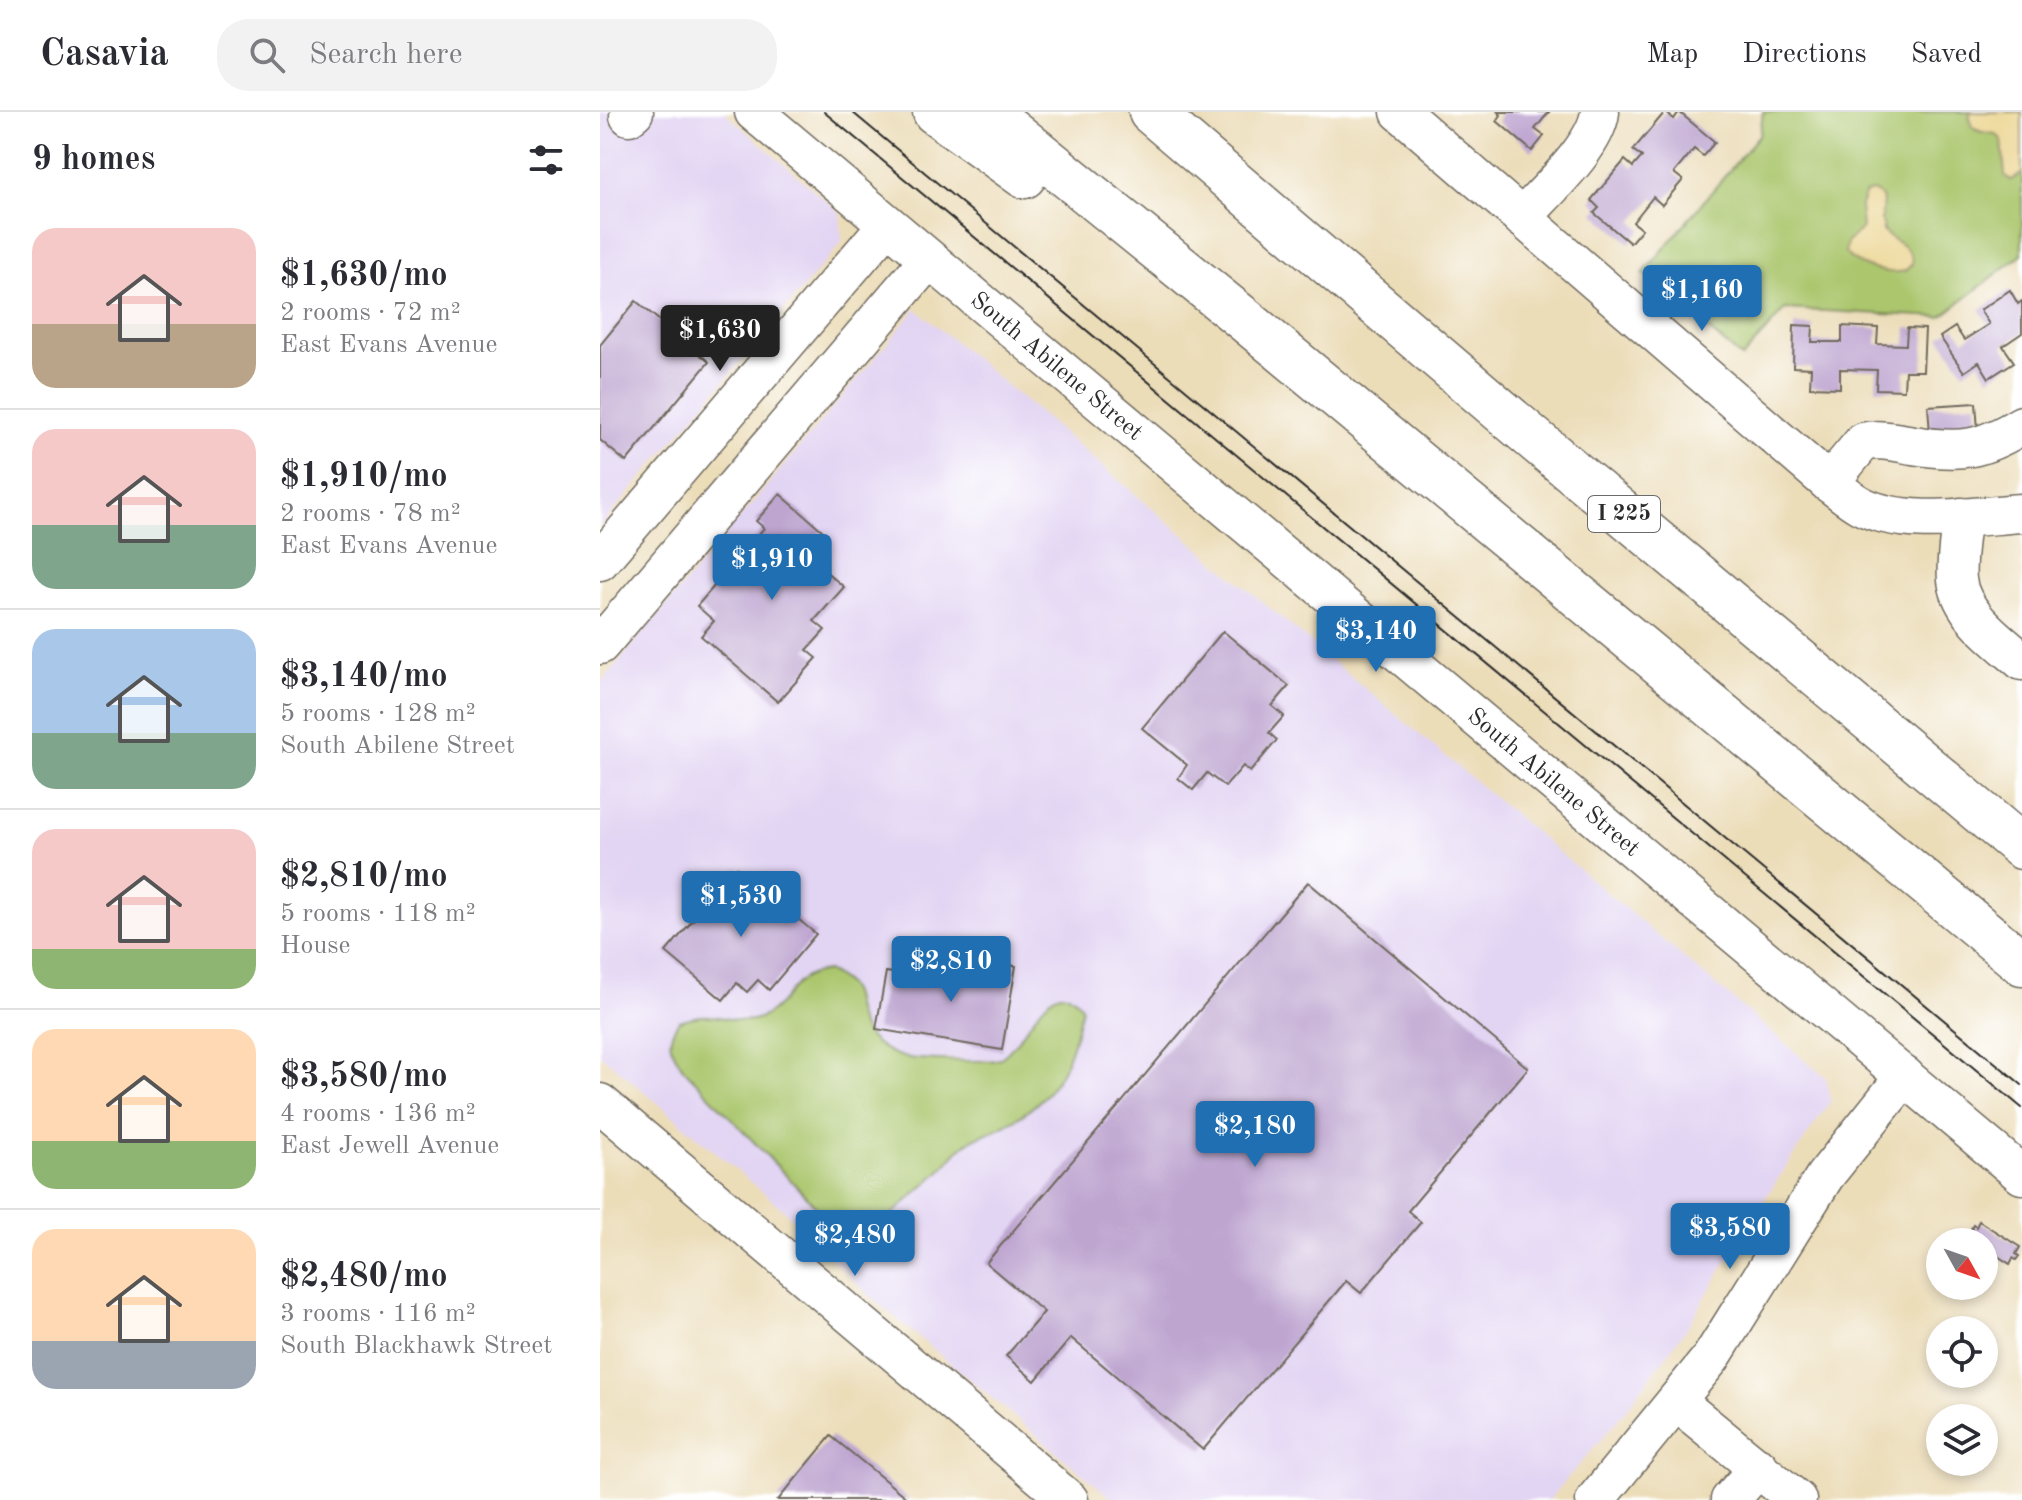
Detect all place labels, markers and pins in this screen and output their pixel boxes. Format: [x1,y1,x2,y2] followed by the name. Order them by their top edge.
[1637,265,1767,333] pin: $1,160
[655,305,785,373] pin: $1,630
[707,534,837,602] pin: $1,910
[1311,606,1441,674] pin: $3,140
[676,871,806,939] pin: $1,530
[886,936,1016,1004] pin: $2,810
[1190,1101,1320,1169] pin: $2,180
[1665,1203,1795,1271] pin: $3,580
[790,1210,920,1278] pin: $2,480

